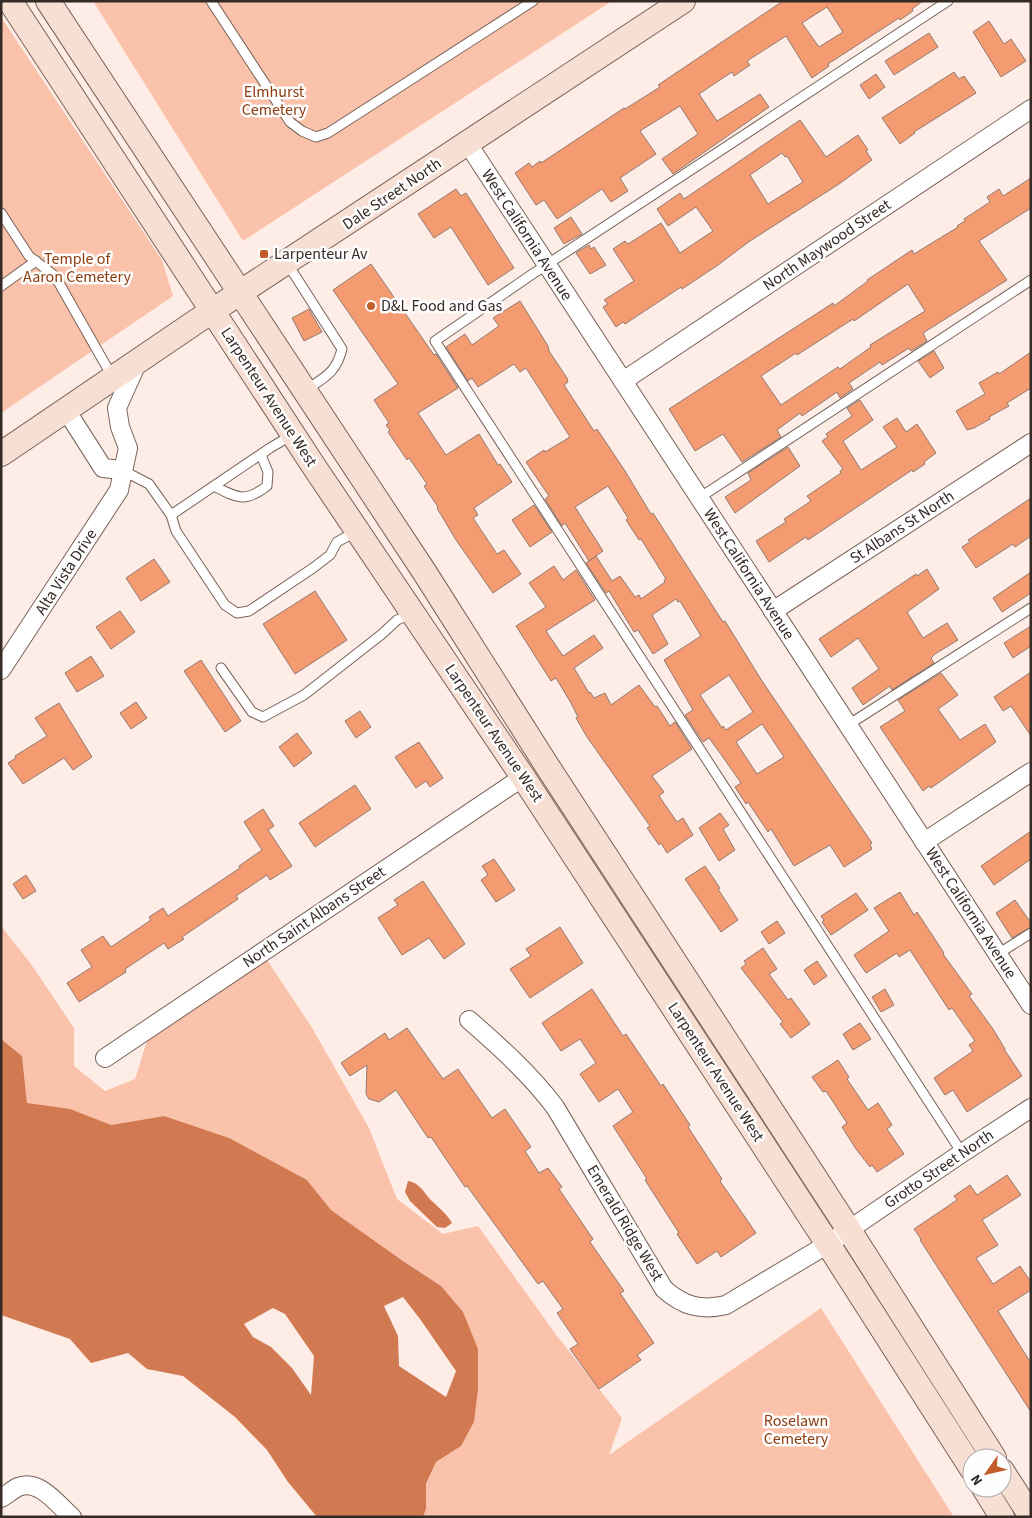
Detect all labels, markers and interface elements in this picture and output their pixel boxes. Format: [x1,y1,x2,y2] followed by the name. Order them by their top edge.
[242,81,307,121] park label: Elmhurst Cemetery
[338,153,446,235] street label: Dale Street North
[476,165,578,305] street label: West California Avenue
[759,194,896,296] street label: North Maywood Street
[274,243,368,265] place label: Larpenteur Av
[23,248,131,288] park label: Temple of Aaron Cemetery
[258,248,270,260] marker: Larpenteur Av
[381,295,503,317] place label: D&L Food and Gas
[365,300,377,312] marker: D&L Food and Gas
[216,323,323,472] street label: Larpenteur Avenue West
[846,485,958,569] street label: St Albans St North
[698,504,800,644] street label: West California Avenue
[30,525,102,619] street label: Alta Vista Drive
[439,660,549,807] street label: Larpenteur Avenue West
[920,843,1022,983] street label: West California Avenue
[238,861,390,973] street label: North Saint Albans Street
[663,998,770,1147] street label: Larpenteur Avenue West
[880,1124,998,1214] street label: Grotto Street North
[582,1161,669,1286] street label: Emerald Ridge West
[764,1410,829,1450] park label: Roselawn Cemetery
[962,1448,1012,1498] north arrow
[966,1470,988,1489] text: N

